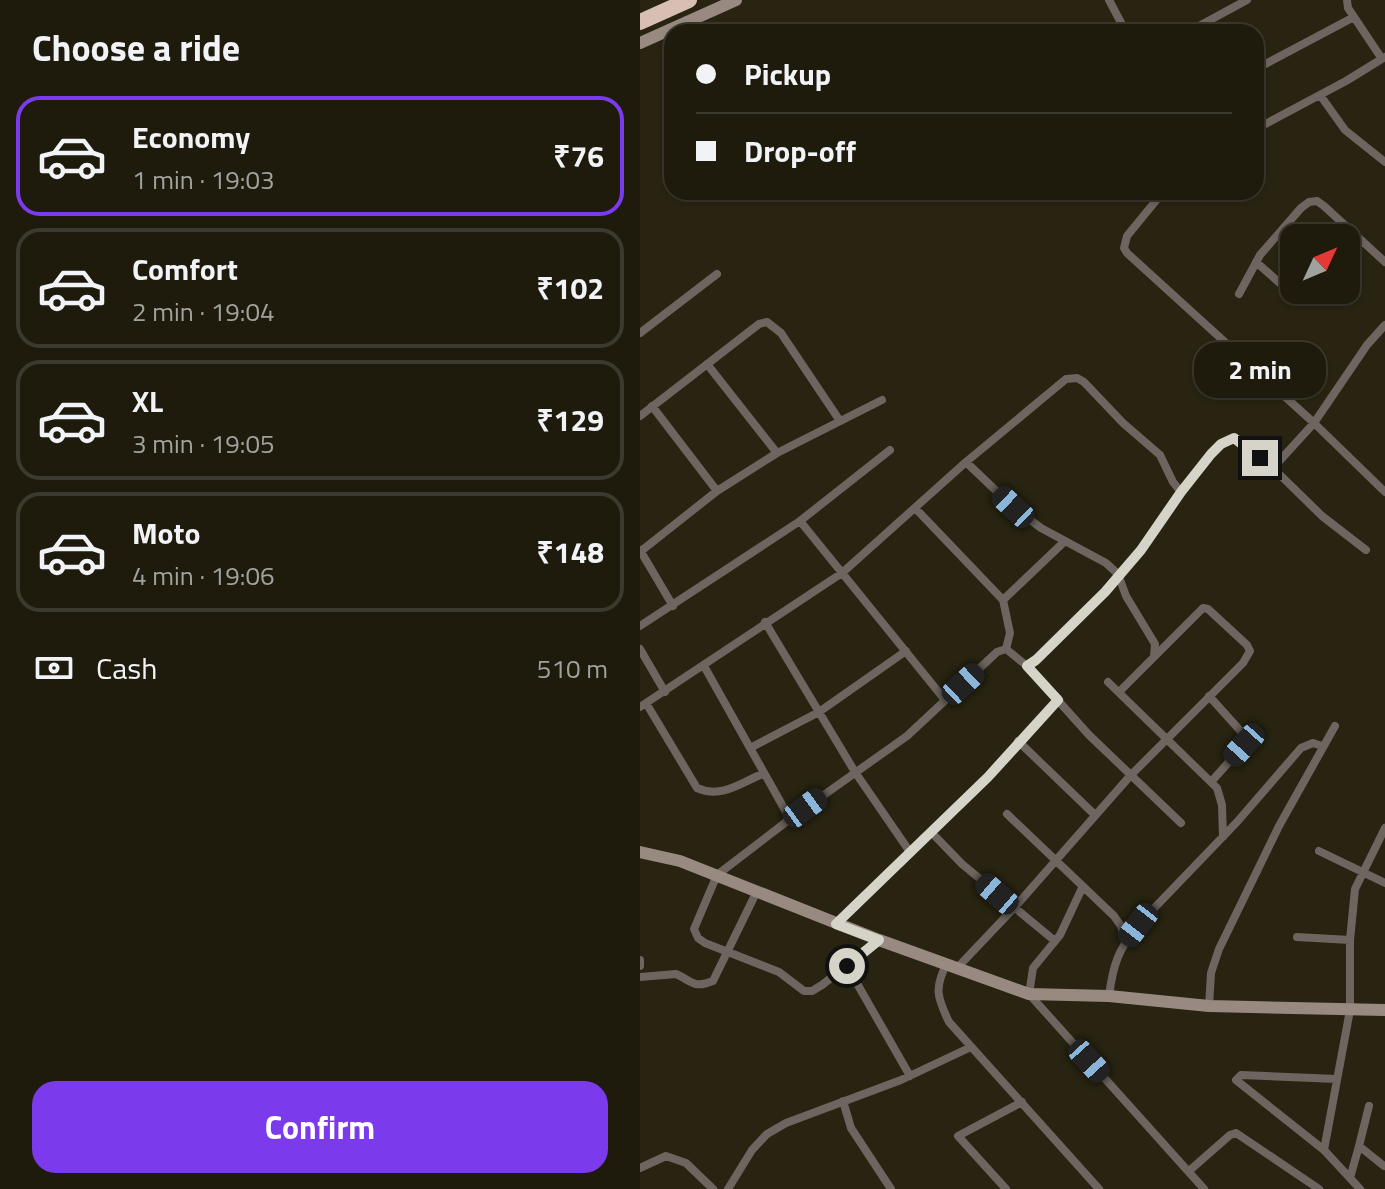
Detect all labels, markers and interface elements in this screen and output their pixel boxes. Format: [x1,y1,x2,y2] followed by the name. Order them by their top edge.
[32,20,240,75] text: Choose a ride
[744,51,831,97] text: Pickup
[132,114,250,160] text: Economy
[36,120,108,192] icon: car
[744,128,856,174] text: Drop-off
[553,133,604,179] text: ₹76
[132,160,275,199] text: 1 min · 19:03
[1280,224,1360,304] north arrow
[1280,224,1360,304] map controls
[132,246,238,292] text: Comfort
[36,252,108,324] icon: car
[536,265,604,311] text: ₹102
[132,292,275,331] text: 2 min · 19:04
[1194,342,1326,398] callout: 2 min
[1228,350,1292,389] text: 2 min
[132,378,163,424] text: XL
[36,384,108,456] icon: car
[536,397,604,443] text: ₹129
[132,424,275,463] text: 3 min · 19:05
[1242,440,1278,476] route end
[987,482,1039,532] car
[132,510,200,556] text: Moto
[36,516,108,588] icon: car
[536,529,604,575] text: ₹148
[132,556,275,595] text: 4 min · 19:06
[96,645,157,691] text: Cash
[32,646,76,690] icon: cash
[537,649,608,688] text: 510 m
[937,659,989,709] car
[1219,719,1269,771] car
[779,784,831,832] car
[971,869,1023,919] car
[1114,899,1162,951] car
[829,948,865,984] route start
[1064,1035,1114,1087] car
[32,1081,608,1173] button: Confirm

